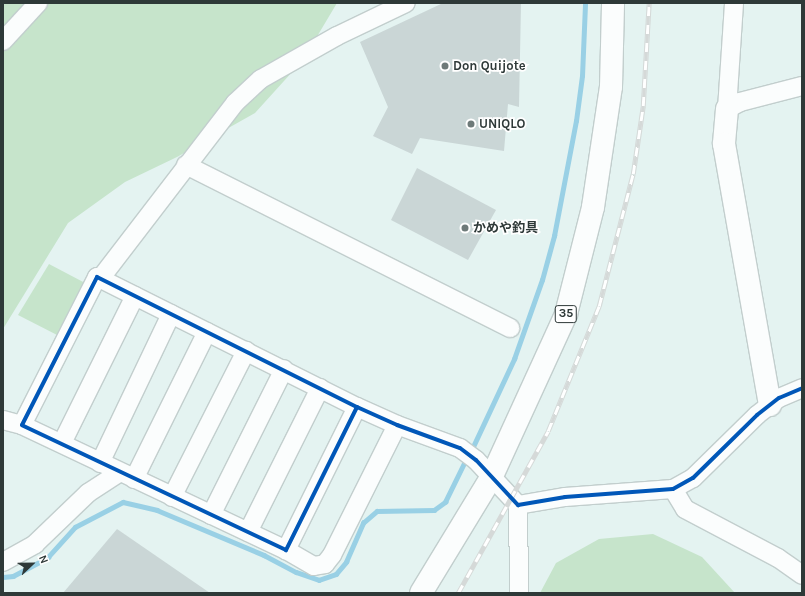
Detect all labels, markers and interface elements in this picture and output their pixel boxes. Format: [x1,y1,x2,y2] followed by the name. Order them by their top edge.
[453,58,526,74] place label: Don Quijote
[440,61,450,71] marker: Don Quijote
[479,116,525,132] place label: UNIQLO
[466,119,476,129] marker: UNIQLO
[473,220,538,236] place label: かめや釣具
[460,223,470,233] marker: かめや釣具
[554,304,578,324] road number: 35
[12,544,52,584] north arrow
[36,553,51,565] text: N

